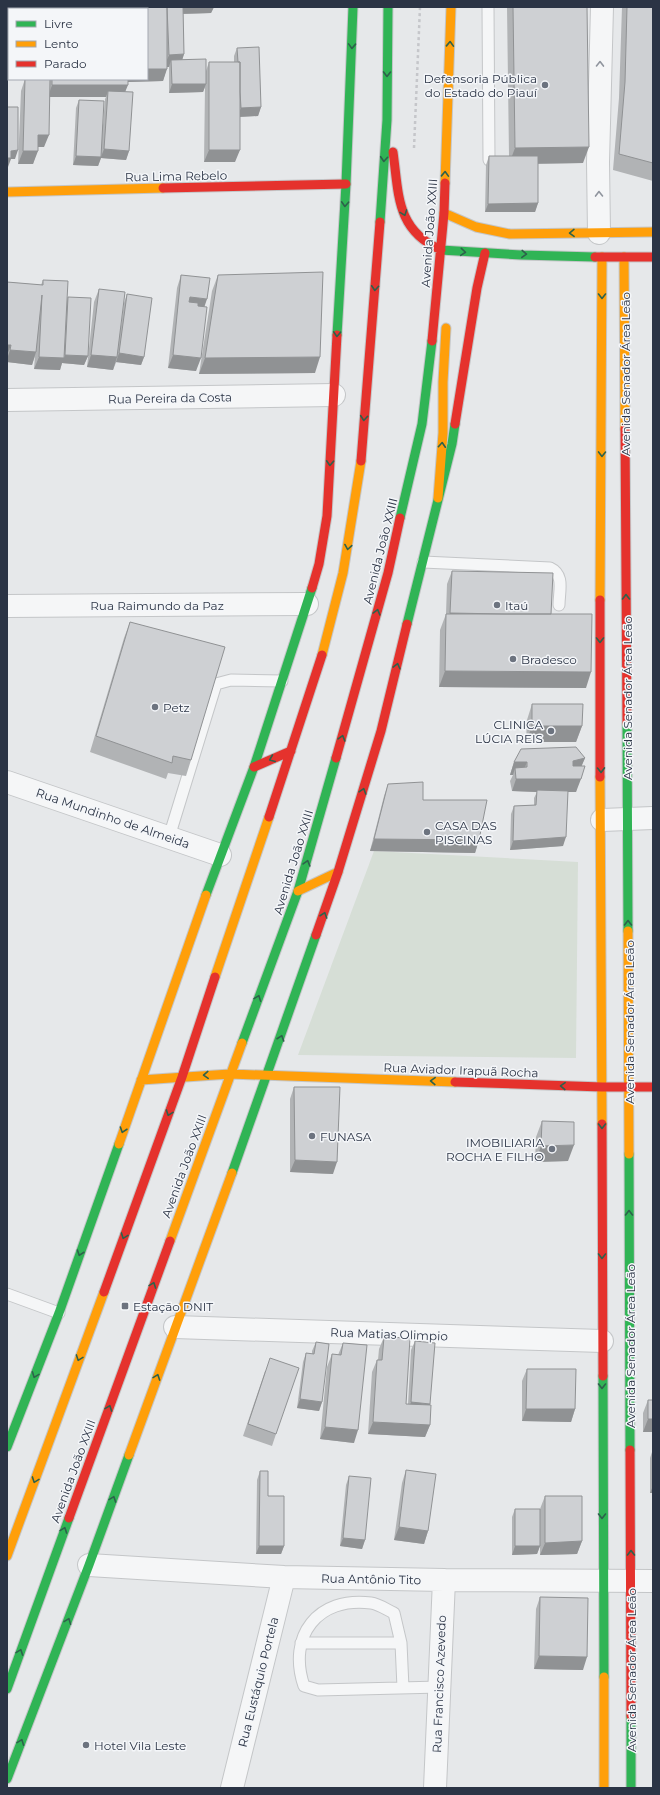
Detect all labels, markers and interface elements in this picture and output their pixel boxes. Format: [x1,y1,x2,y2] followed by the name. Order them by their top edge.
[8,8,148,80] legend
[44,16,73,31] text: Livre
[44,36,79,51] text: Lento
[446,41,454,47] one-way arrow
[347,43,356,49] one-way arrow
[44,56,87,71] text: Parado
[596,61,605,67] one-way arrow
[383,71,392,77] one-way arrow
[424,71,538,100] place label: Defensoria Pública do Estado do Piauí
[540,80,550,90] marker: Defensoria Pública do Estado do Piauí
[380,156,389,162] one-way arrow
[125,168,227,184] street label: Rua Lima Rebelo
[441,171,450,177] one-way arrow
[418,178,440,288] street label: Avenida João XXIII
[594,191,603,197] one-way arrow
[340,201,349,207] one-way arrow
[399,210,407,217] one-way arrow
[569,229,575,237] one-way arrow
[460,247,466,256] one-way arrow
[521,250,527,259] one-way arrow
[371,285,380,291] one-way arrow
[618,292,633,456] street label: Avenida Senador Área Leão
[598,293,606,299] one-way arrow
[333,331,342,337] one-way arrow
[108,389,232,407] street label: Rua Pereira da Costa
[360,415,369,421] one-way arrow
[438,442,447,448] one-way arrow
[598,451,606,457] one-way arrow
[326,460,334,466] one-way arrow
[360,496,400,606] street label: Avenida João XXIII
[344,544,353,550] one-way arrow
[622,594,630,600] one-way arrow
[90,598,224,613] street label: Rua Raimundo da Paz
[505,598,528,613] place label: Itaú
[492,600,502,610] marker: Itaú
[372,609,381,616] one-way arrow
[620,616,635,780] street label: Avenida Senador Área Leão
[596,637,604,643] one-way arrow
[521,652,577,667] place label: Bradesco
[508,654,518,664] marker: Bradesco
[392,663,401,670] one-way arrow
[163,700,190,715] place label: Petz
[150,702,160,712] marker: Petz
[475,717,543,746] place label: CLINICA LÚCIA REIS
[546,726,556,736] marker: CLINICA LÚCIA REIS
[337,734,346,741] one-way arrow
[269,754,277,762] one-way arrow
[597,767,605,773] one-way arrow
[34,785,192,851] street label: Rua Mundinho de Almeida
[358,788,367,795] one-way arrow
[270,808,316,916] street label: Avenida João XXIII
[435,818,497,847] place label: CASA DAS PISCINAS
[422,827,432,837] marker: CASA DAS PISCINAS
[302,859,311,866] one-way arrow
[319,912,328,919] one-way arrow
[624,920,632,926] one-way arrow
[622,940,637,1104] street label: Avenida Senador Área Leão
[254,995,262,1002] one-way arrow
[276,1035,285,1042] one-way arrow
[383,1060,539,1080] street label: Rua Aviador Irapuã Rocha
[203,1071,209,1080] one-way arrow
[430,1077,436,1085] one-way arrow
[560,1082,566,1090] one-way arrow
[165,1110,173,1117] one-way arrow
[158,1112,210,1220] street label: Avenida João XXIII
[598,1123,606,1129] one-way arrow
[119,1127,128,1134] one-way arrow
[320,1129,372,1144] place label: FUNASA
[307,1131,317,1141] marker: FUNASA
[446,1135,544,1164] place label: IMOBILIARIA ROCHA E FILHO
[547,1144,557,1154] marker: IMOBILIARIA ROCHA E FILHO
[625,1210,633,1216] one-way arrow
[120,1232,129,1239] one-way arrow
[76,1249,84,1256] one-way arrow
[598,1253,606,1259] one-way arrow
[623,1264,638,1428] street label: Avenida Senador Área Leão
[148,1282,157,1289] one-way arrow
[133,1299,213,1314] place label: Estação DNIT
[120,1301,130,1311] marker: Estação DNIT
[330,1324,448,1344] street label: Rua Matias Olimpio
[76,1354,84,1361] one-way arrow
[31,1371,39,1378] one-way arrow
[152,1373,160,1380] one-way arrow
[598,1383,606,1389] one-way arrow
[104,1404,112,1411] one-way arrow
[47,1417,99,1525] street label: Avenida João XXIII
[31,1476,39,1483] one-way arrow
[108,1496,117,1503] one-way arrow
[598,1513,606,1519] one-way arrow
[60,1526,68,1533] one-way arrow
[627,1550,635,1556] one-way arrow
[321,1571,421,1587] street label: Rua Antônio Tito
[624,1588,639,1752] street label: Avenida Senador Área Leão
[235,1615,281,1749] street label: Rua Eustáquio Portela
[429,1615,449,1753] street label: Rua Francisco Azevedo
[63,1618,71,1625] one-way arrow
[16,1649,24,1656] one-way arrow
[94,1738,186,1753] place label: Hotel Vila Leste
[17,1739,25,1746] one-way arrow
[81,1740,91,1750] marker: Hotel Vila Leste

